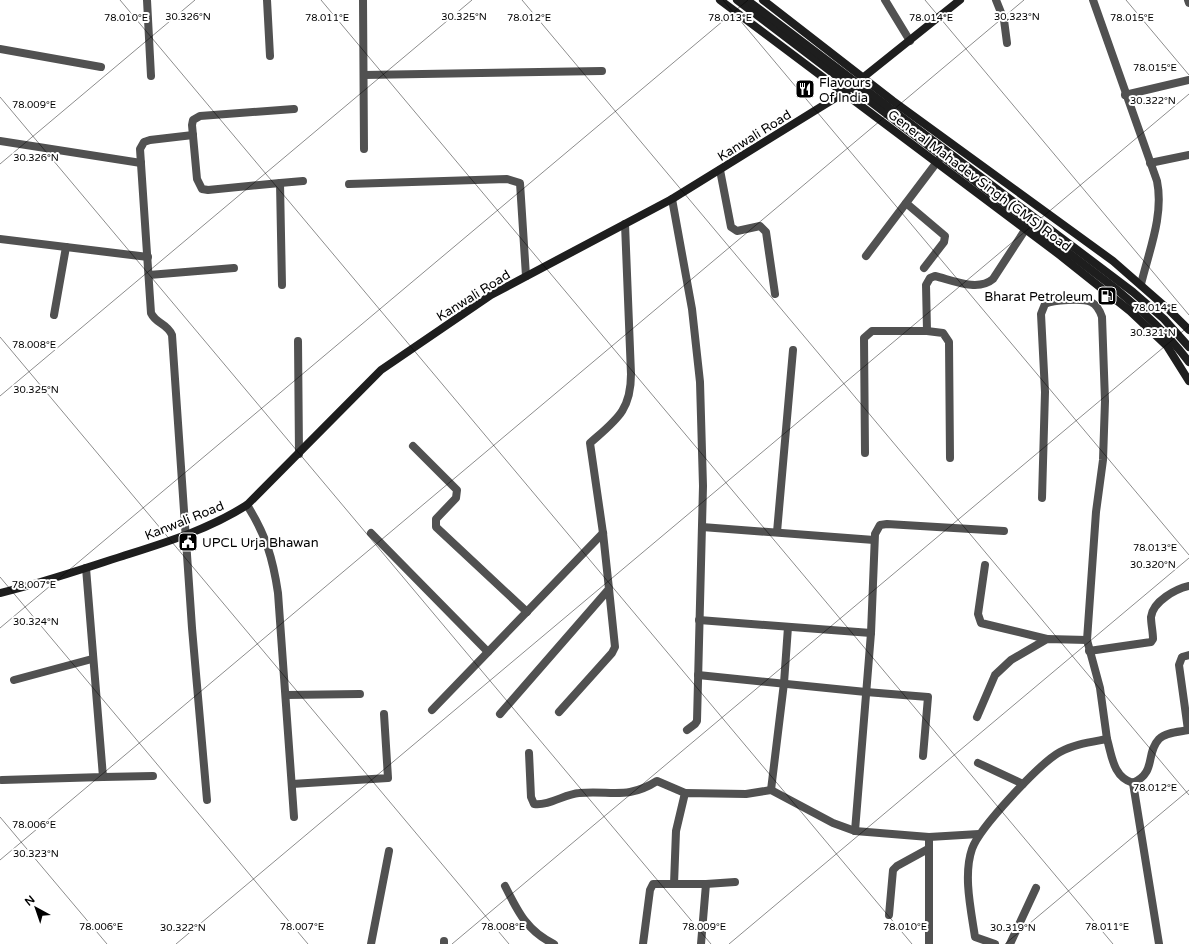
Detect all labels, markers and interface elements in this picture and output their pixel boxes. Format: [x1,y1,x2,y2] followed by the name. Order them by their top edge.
[165,11,211,23] text: 30.326°N
[441,11,487,23] text: 30.325°N
[994,11,1040,23] text: 30.323°N
[104,12,148,24] text: 78.010°E
[305,12,349,24] text: 78.011°E
[507,12,551,24] text: 78.012°E
[708,12,752,24] text: 78.013°E
[909,12,953,24] text: 78.014°E
[1110,12,1154,24] text: 78.015°E
[1133,62,1177,74] text: 78.015°E
[819,75,871,106] place label: Flavours Of India
[794,78,816,100] restaurant icon: Flavours Of India
[1130,95,1176,107] text: 30.322°N
[12,99,56,111] text: 78.009°E
[715,107,794,165] street label: Kanwali Road
[885,107,1074,255] street label: General Mahadev Singh (GMS) Road
[13,152,59,164] text: 30.326°N
[434,267,513,325] street label: Kanwali Road
[1096,285,1118,307] fuel station icon: Bharat Petroleum
[984,289,1093,305] place label: Bharat Petroleum
[1133,302,1177,314] text: 78.014°E
[1130,327,1176,339] text: 30.321°N
[12,339,56,351] text: 78.008°E
[13,384,59,396] text: 30.325°N
[142,498,226,544] street label: Kanwali Road
[177,531,199,553] public building icon: UPCL Urja Bhawan
[202,535,319,551] place label: UPCL Urja Bhawan
[1133,542,1177,554] text: 78.013°E
[1130,559,1176,571] text: 30.320°N
[12,579,56,591] text: 78.007°E
[13,616,59,628] text: 30.324°N
[1133,782,1177,794] text: 78.012°E
[12,819,56,831] text: 78.006°E
[13,848,59,860] text: 30.323°N
[16,888,56,928] north arrow
[22,893,37,909] text: N
[79,921,123,933] text: 78.006°E
[280,921,324,933] text: 78.007°E
[481,921,525,933] text: 78.008°E
[682,921,726,933] text: 78.009°E
[883,921,927,933] text: 78.010°E
[1085,921,1129,933] text: 78.011°E
[160,922,206,934] text: 30.322°N
[990,922,1036,934] text: 30.319°N

